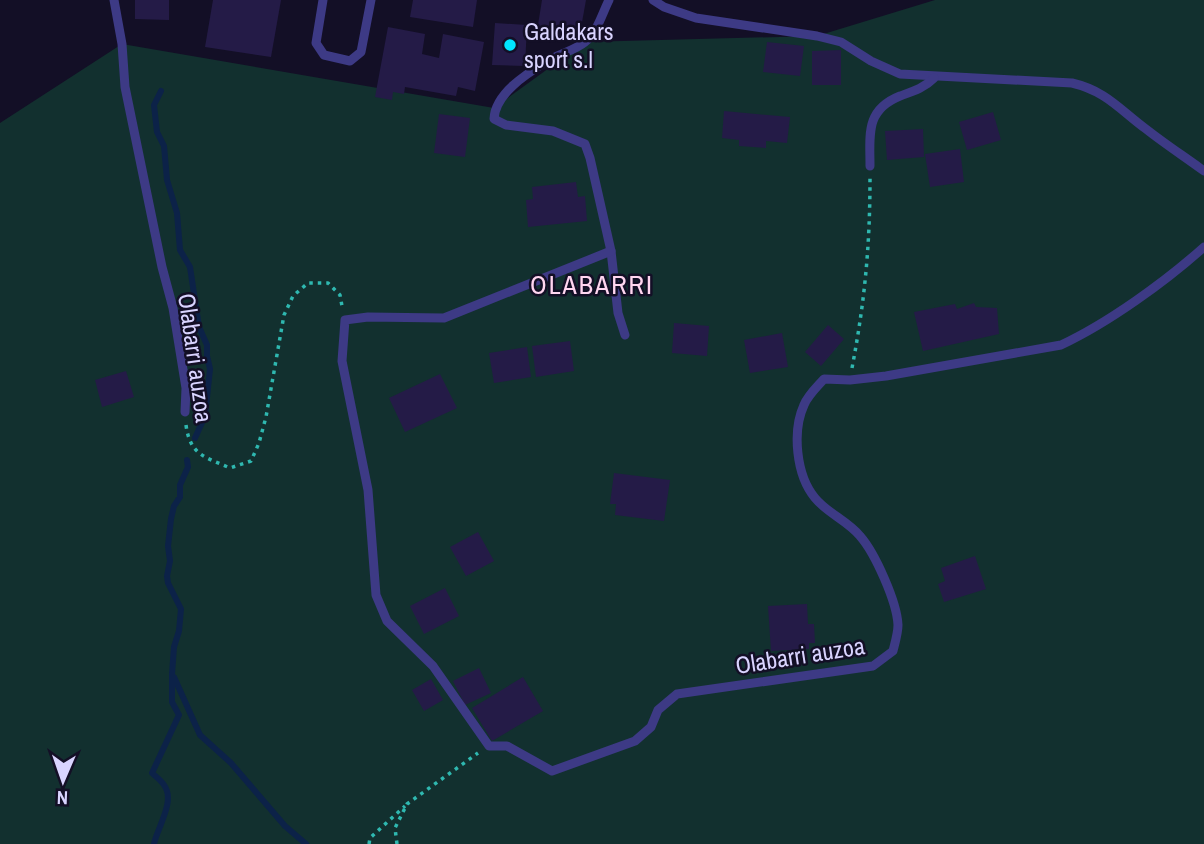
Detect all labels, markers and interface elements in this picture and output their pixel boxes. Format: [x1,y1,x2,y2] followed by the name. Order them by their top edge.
[524,15,614,75] place label: Galdakars sport s.l
[502,37,518,53] marker: Galdakars sport s.l
[530,267,654,302] district label: OLABARRI
[171,291,221,425] street label: Olabarri auzoa
[733,629,867,681] street label: Olabarri auzoa
[28,746,98,816] north arrow
[56,785,68,811] text: N

